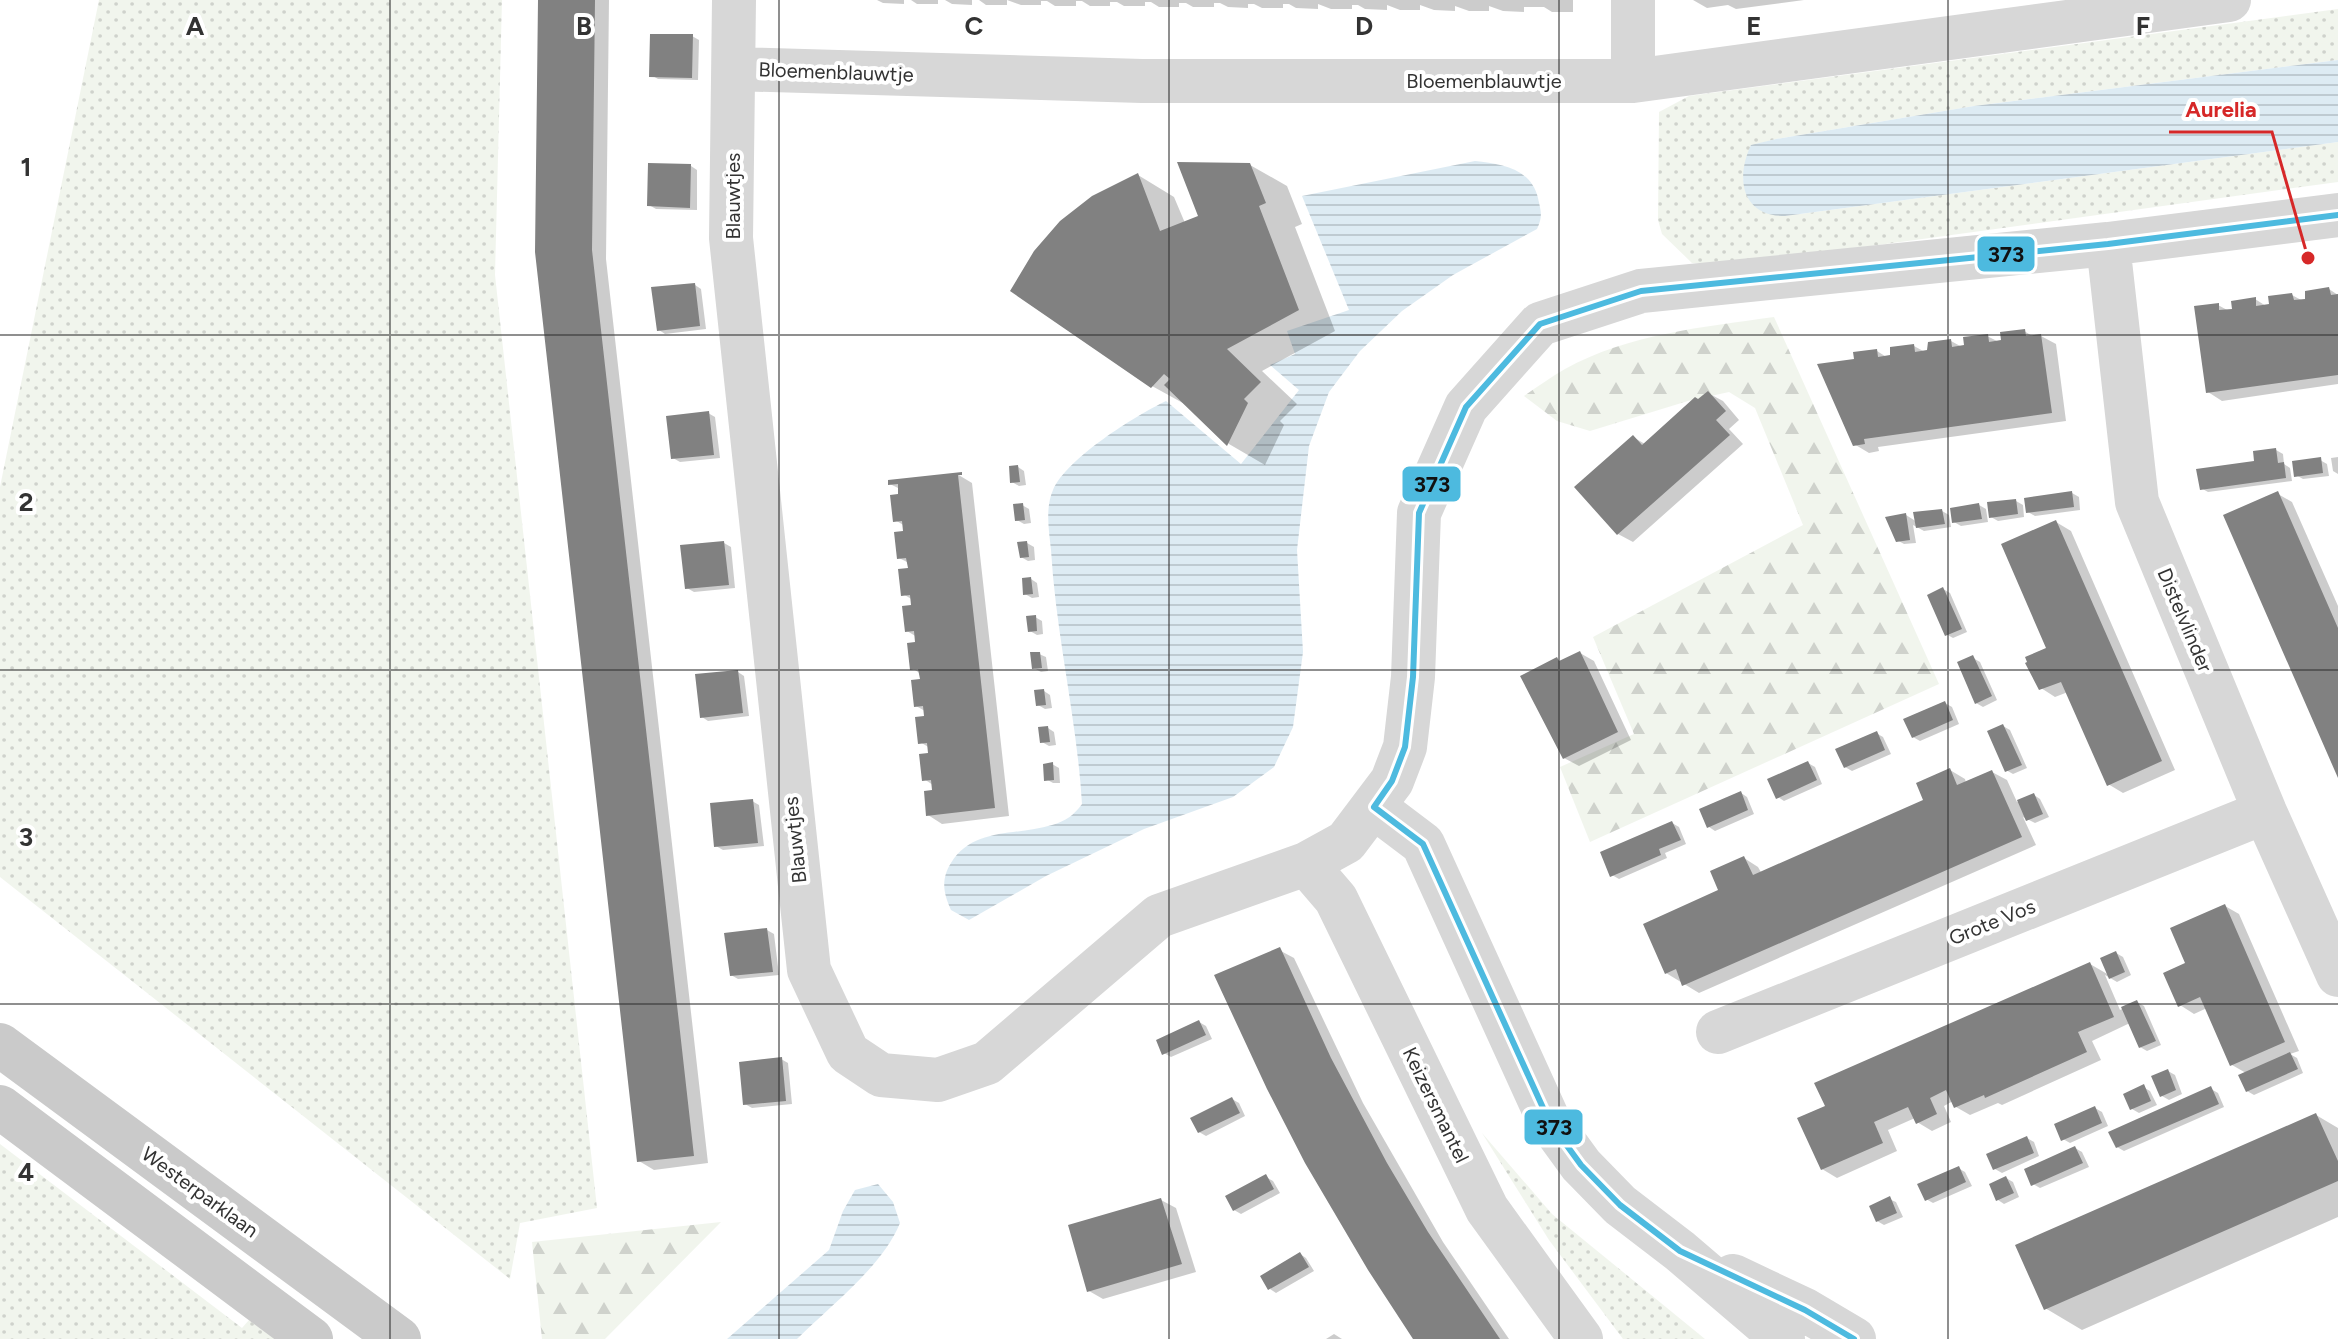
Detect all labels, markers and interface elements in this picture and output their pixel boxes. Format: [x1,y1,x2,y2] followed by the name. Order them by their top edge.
[186,10,205,42] text: A
[576,10,592,42] text: B
[965,10,984,42] text: C
[1355,10,1373,42] text: D
[1746,10,1762,42] text: E
[2136,10,2150,42] text: F
[758,57,914,87] street label: Bloemenblauwtje
[1406,69,1562,93] street label: Bloemenblauwtje
[2169,86,2272,132] callout: Aurelia
[2185,96,2257,123] text: Aurelia
[21,151,31,183] text: 1
[721,153,745,239] street label: Blauwtjes
[1976,235,2036,273] line badge: 373
[1988,241,2024,268] text: 373
[1401,465,1462,503] line badge: 373
[1414,471,1450,498] text: 373
[18,486,34,518] text: 2
[2152,564,2218,676] street label: Distelvlinder
[779,796,811,884] street label: Blauwtjes
[19,821,33,853] text: 3
[1945,894,2039,950] street label: Grote Vos
[1398,1043,1474,1167] street label: Keizersmantel
[1523,1108,1584,1146] line badge: 373
[1536,1114,1572,1141] text: 373
[137,1142,263,1242] street label: Westerparklaan
[18,1156,34,1188] text: 4

